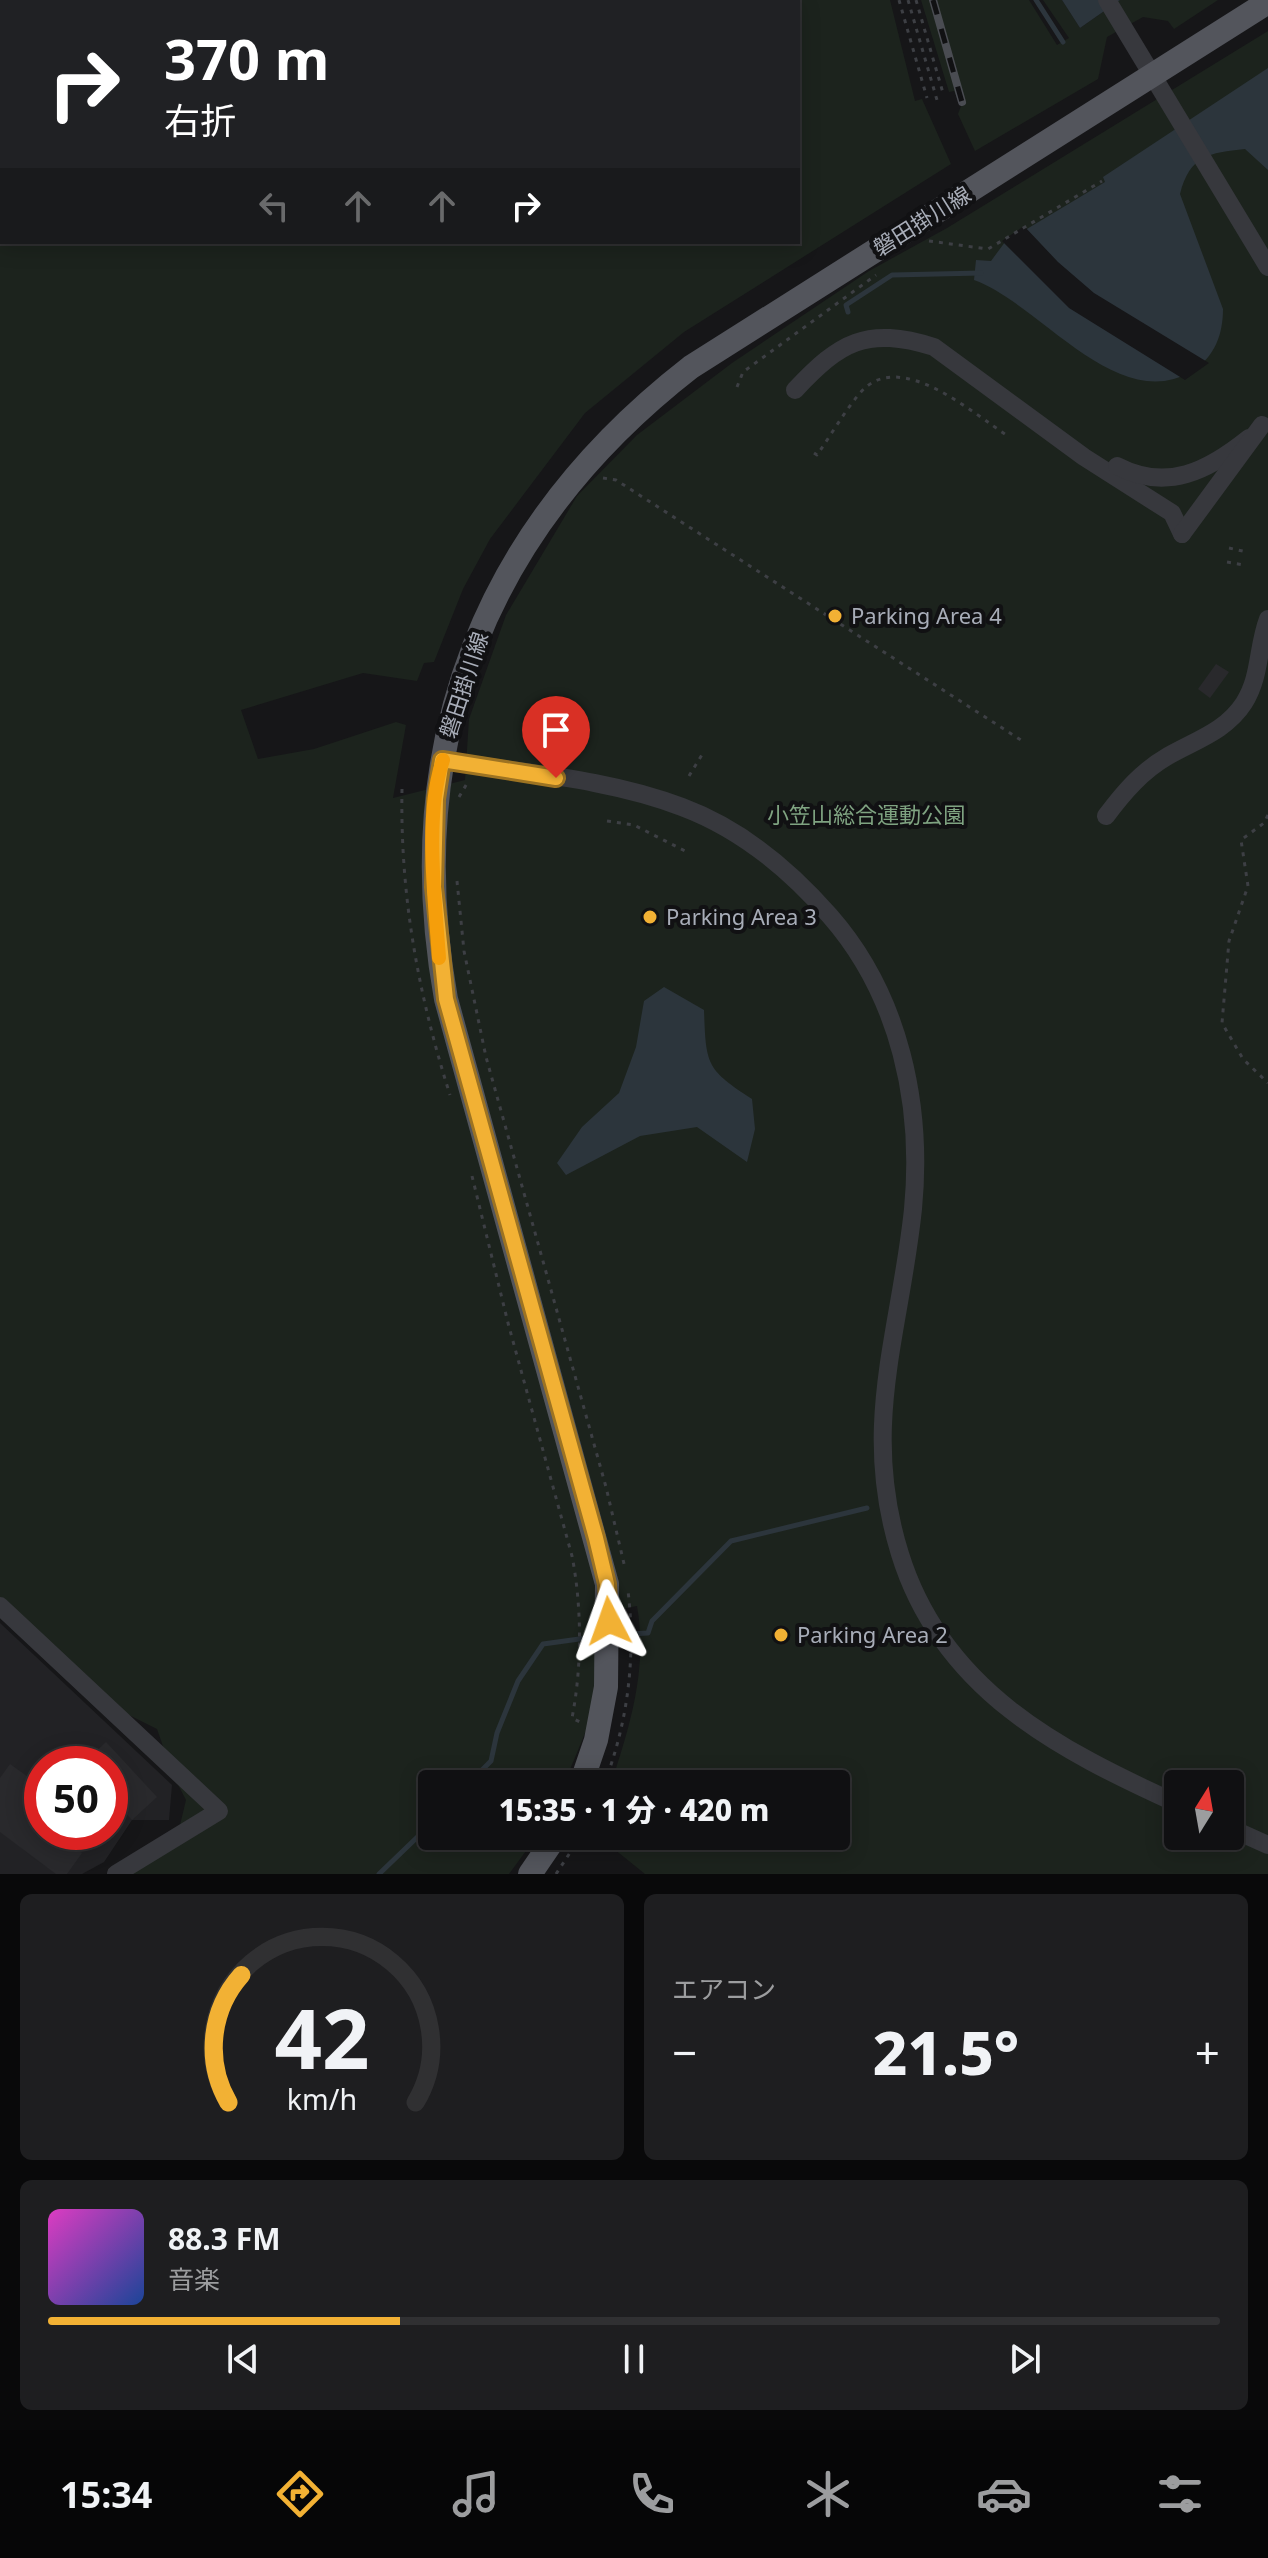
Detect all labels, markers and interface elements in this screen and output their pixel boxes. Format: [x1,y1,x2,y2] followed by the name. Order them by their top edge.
[164,20,329,96] text: 370 m
[32,32,136,136] icon: right
[164,96,236,145] text: 右折
[867,178,976,262] street label: 磐田掛川線
[252,184,296,228] icon: left
[336,184,380,228] icon: ahead
[420,184,464,228] icon: ahead
[504,184,548,228] icon: right
[851,600,1002,630] place label: Parking Area 4
[826,607,844,625] marker: Parking Area 4
[432,628,494,742] street label: 磐田掛川線
[522,696,590,778] pin
[534,708,578,752] icon: arrive
[767,799,965,829] park label: 小笠山総合運動公園
[666,901,817,931] place label: Parking Area 3
[641,908,659,926] marker: Parking Area 3
[567,1579,651,1663] position arrow
[797,1619,948,1649] place label: Parking Area 2
[772,1626,790,1644] marker: Parking Area 2
[24,1746,128,1850] speed limit sign: 50
[1164,1770,1244,1850] north arrow
[1164,1770,1244,1850] map controls
[499,1789,769,1830] text: 15:35 · 1 分 · 420 m
[672,1971,776,2007] text: エアコン
[274,1980,370,2093] text: 42
[873,2011,1019,2093] text: 21.5°
[672,2022,697,2082] text: −
[1195,2022,1220,2082] text: +
[287,2079,357,2118] text: km/h
[168,2218,280,2259] text: 88.3 FM
[168,2261,220,2297] text: 音楽
[221,2337,265,2381] icon: previous
[612,2337,656,2381] icon: pause
[1003,2337,1047,2381] icon: next
[272,2466,328,2522] icon: directions
[448,2466,504,2522] icon: music
[624,2466,680,2522] icon: phone
[800,2466,856,2522] icon: climate
[976,2466,1032,2522] icon: car
[1152,2466,1208,2522] icon: filters
[60,2470,152,2519] text: 15:34

